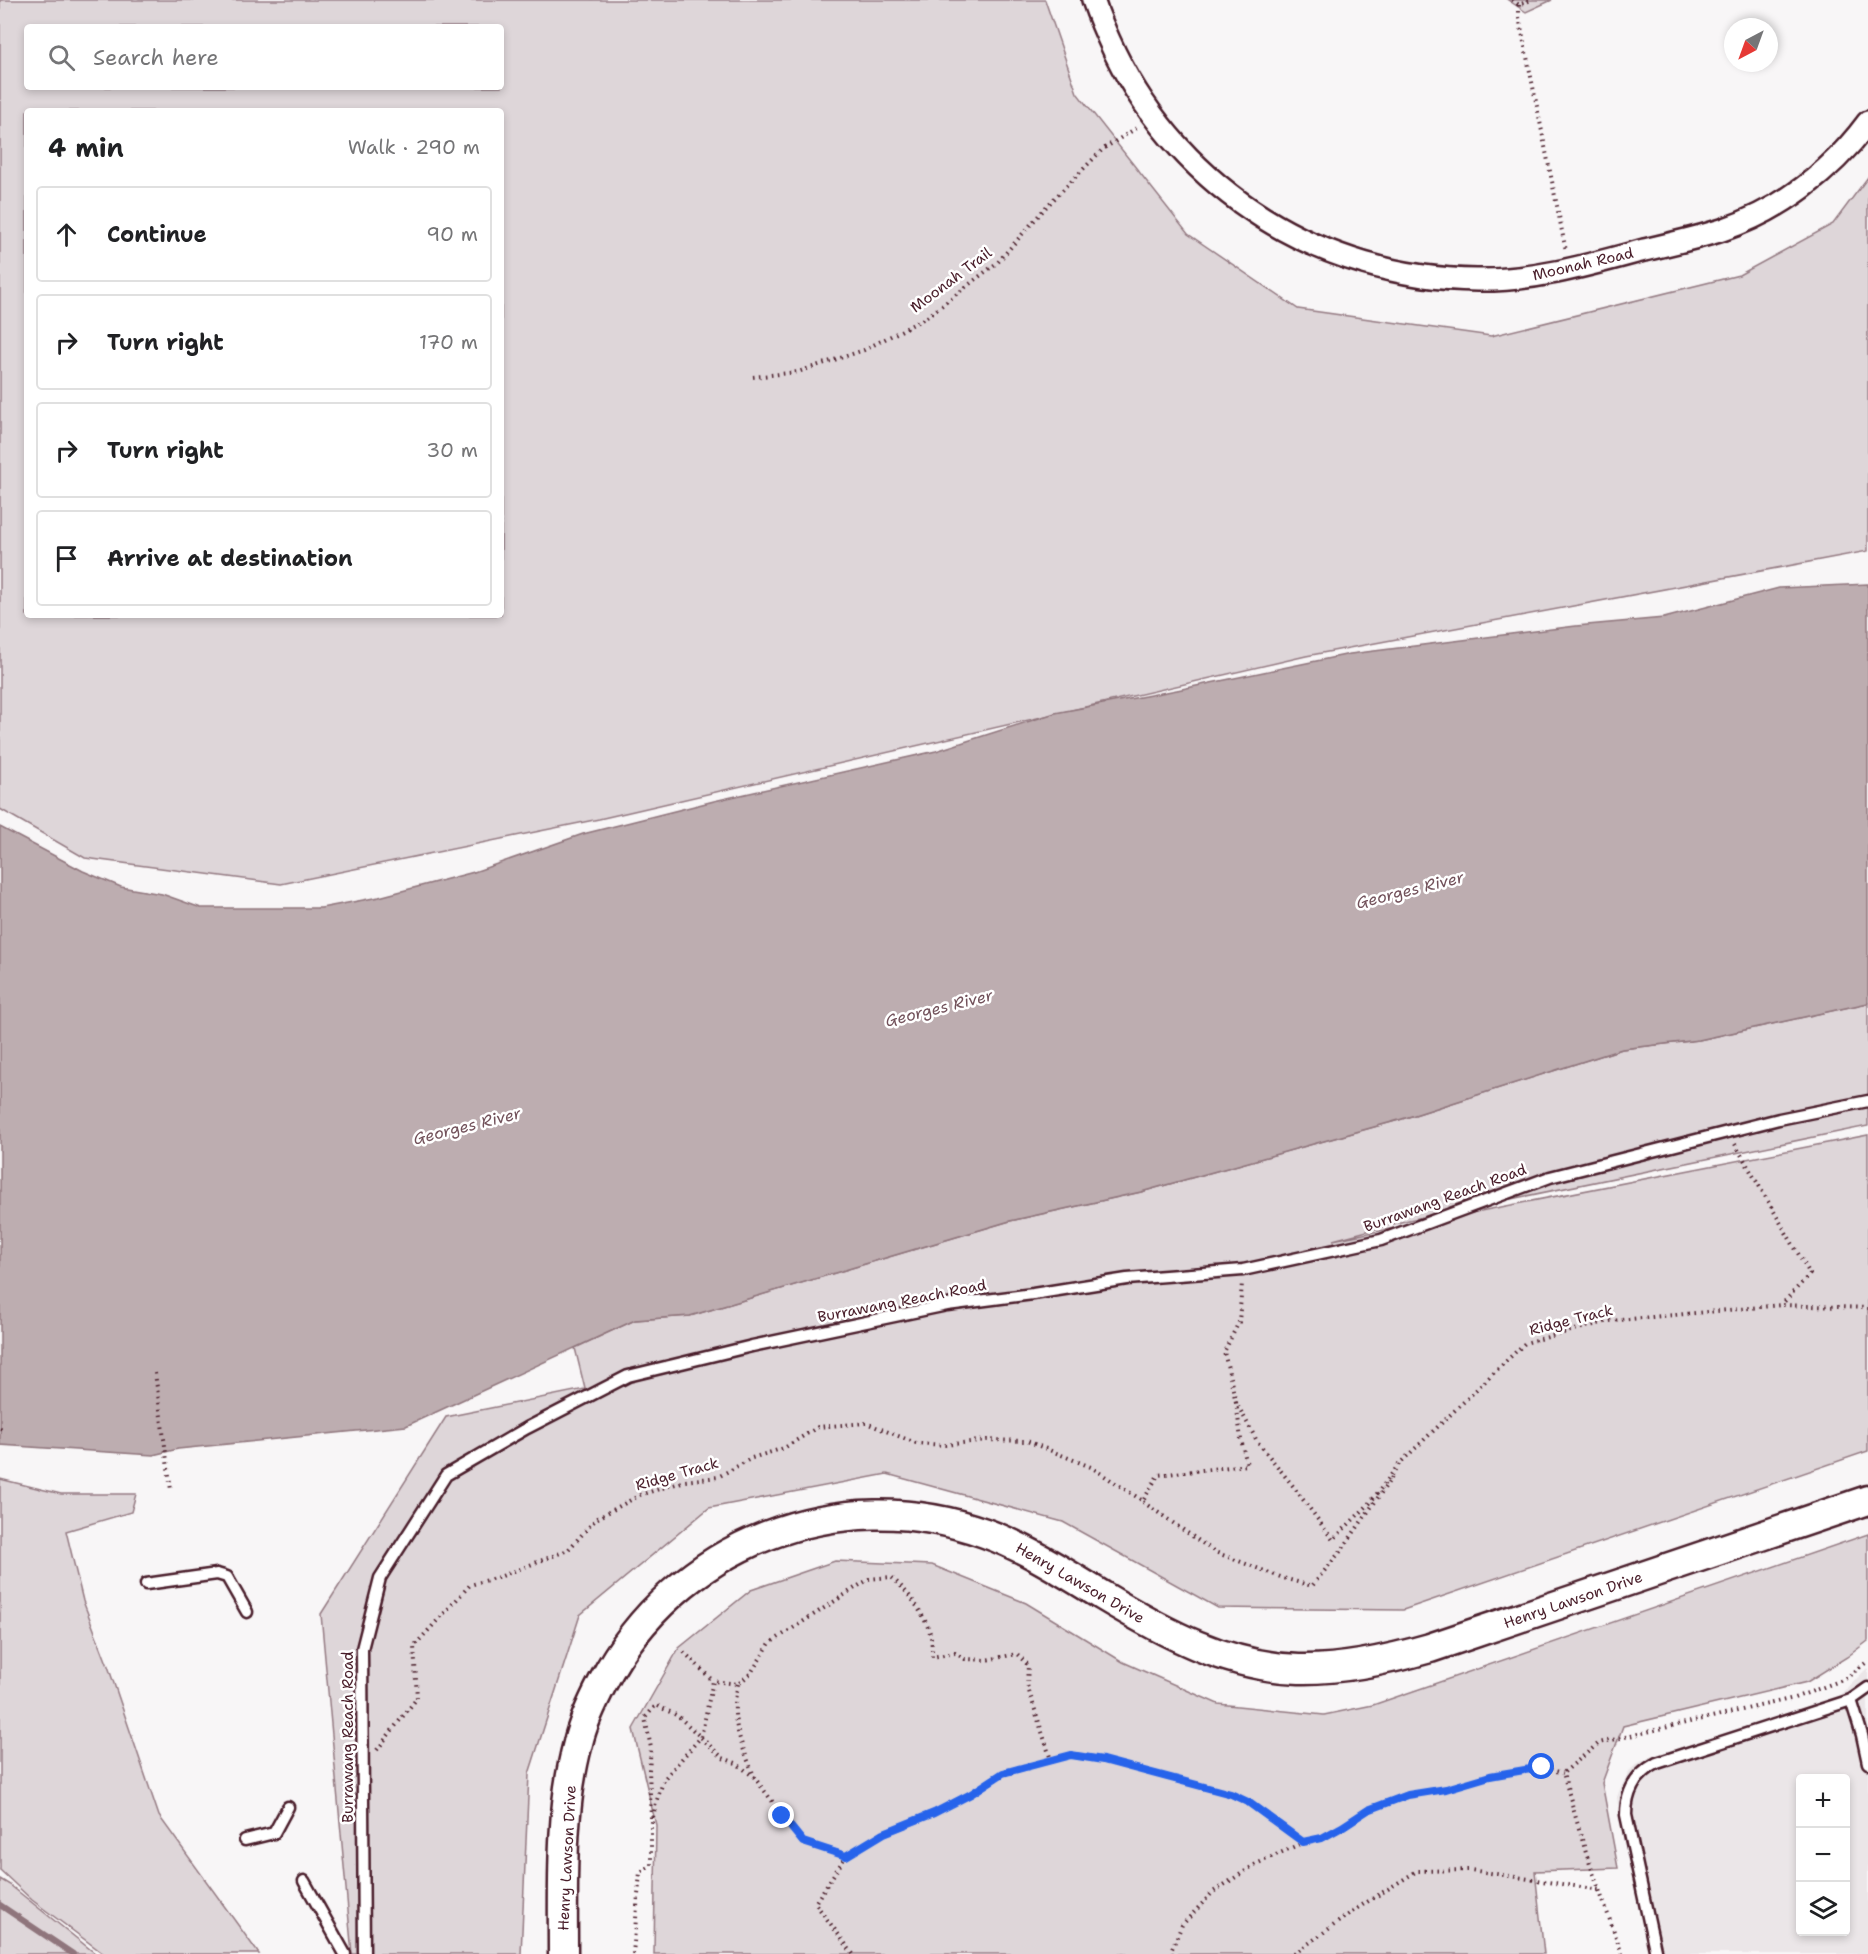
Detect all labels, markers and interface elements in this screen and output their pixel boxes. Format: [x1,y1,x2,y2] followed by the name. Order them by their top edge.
[1724,18,1778,72] north arrow
[24,24,504,90] search box
[45,41,78,74] icon: search
[93,43,219,72] text: Search here
[48,130,124,165] text: 4 min
[348,134,480,160] text: Walk · 290 m
[50,218,83,251] icon: ahead
[107,220,207,249] text: Continue
[426,221,478,247] text: 90 m
[906,242,996,317] street label: Moonah Trail
[1531,243,1636,285] street label: Moonah Road
[50,326,83,359] icon: right
[107,328,224,357] text: Turn right
[419,329,478,355] text: 170 m
[50,434,83,467] icon: right
[107,436,224,465] text: Turn right
[426,437,478,463] text: 30 m
[50,542,83,575] icon: arrive
[107,544,353,573] text: Arrive at destination
[1354,866,1467,914] water label: Georges River
[883,984,996,1032] water label: Georges River
[411,1102,524,1150] water label: Georges River
[1361,1159,1529,1237] street label: Burrawang Reach Road
[816,1275,989,1327] street label: Burrawang Reach Road
[1527,1300,1615,1340] street label: Ridge Track
[633,1453,721,1495] street label: Ridge Track
[1012,1538,1148,1628] street label: Henry Lawson Drive
[1501,1567,1645,1633] street label: Henry Lawson Drive
[338,1651,358,1823] street label: Burrawang Reach Road
[1528,1753,1554,1779] route start
[1796,1774,1850,1936] map controls
[1796,1774,1850,1828] button: +
[553,1785,581,1931] street label: Henry Lawson Drive
[768,1802,794,1828] route end
[1796,1828,1850,1882] button: −
[1796,1882,1850,1936] button: layers

